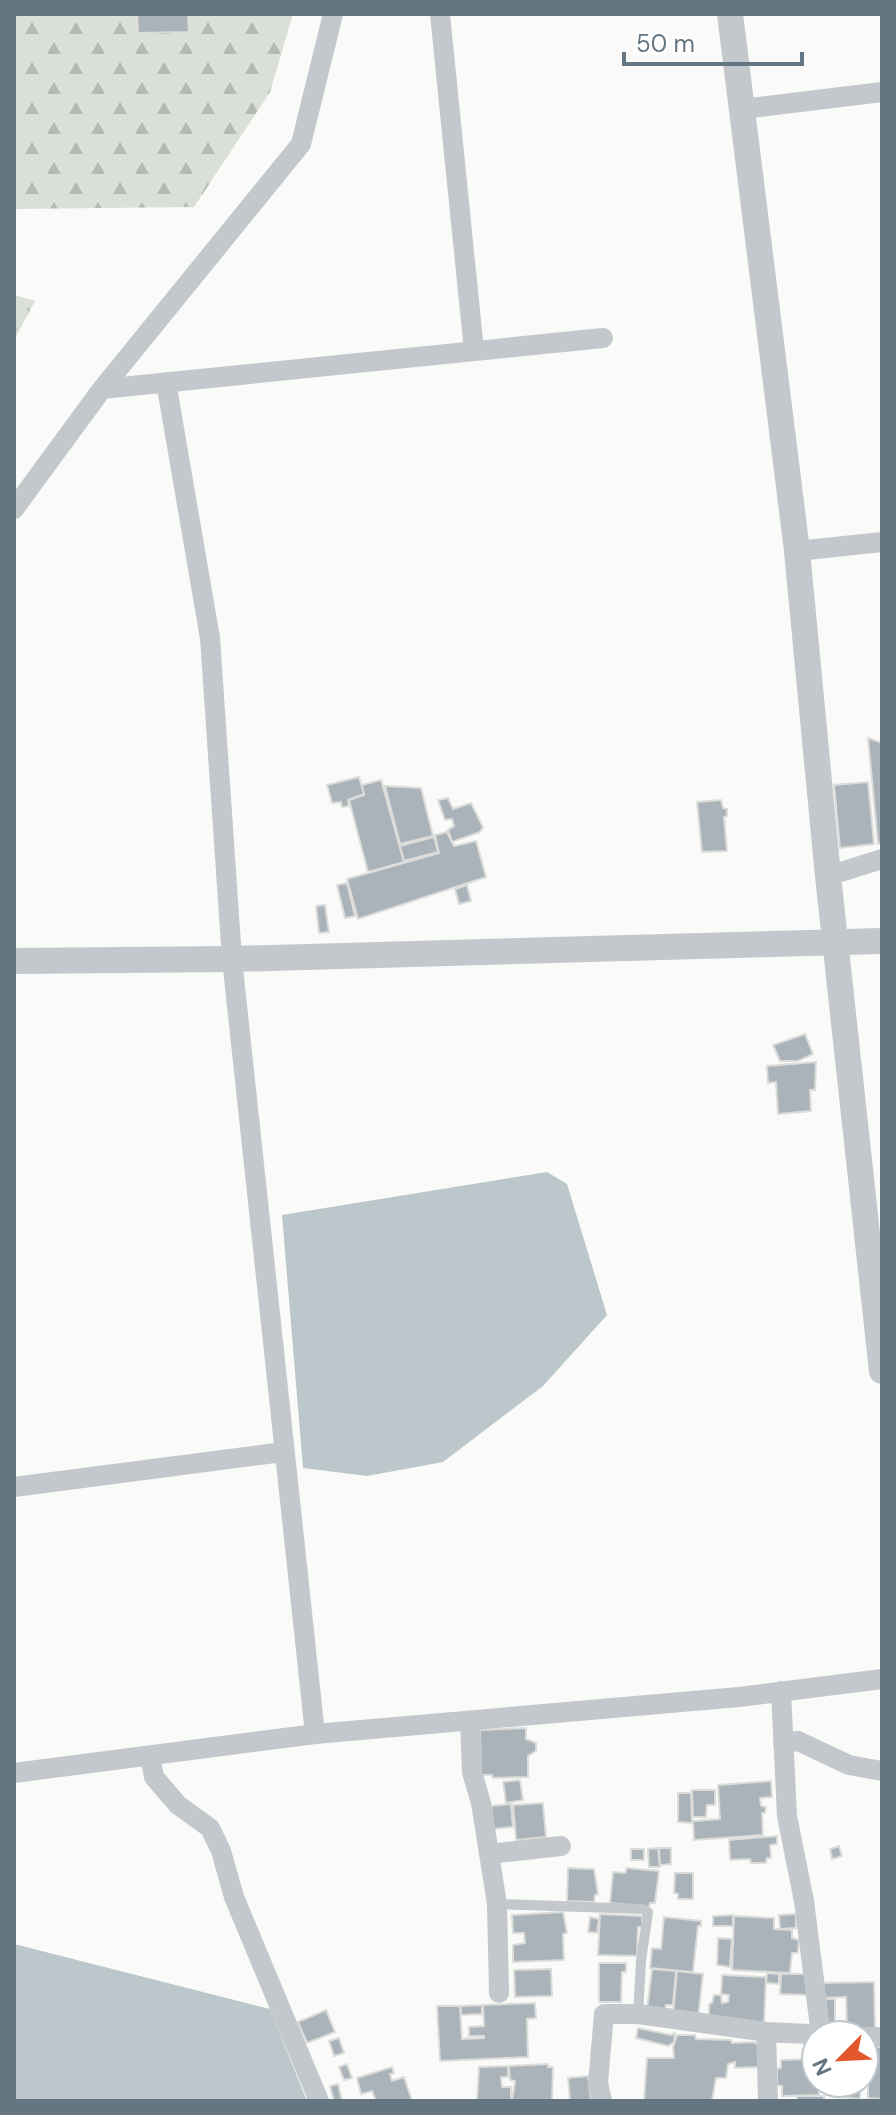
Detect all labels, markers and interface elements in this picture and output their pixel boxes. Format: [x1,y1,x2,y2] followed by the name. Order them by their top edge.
[624,16,802,66] scale bar
[636,28,695,59] text: 50 m
[800,2019,880,2099] north arrow
[806,2054,839,2080] text: N

